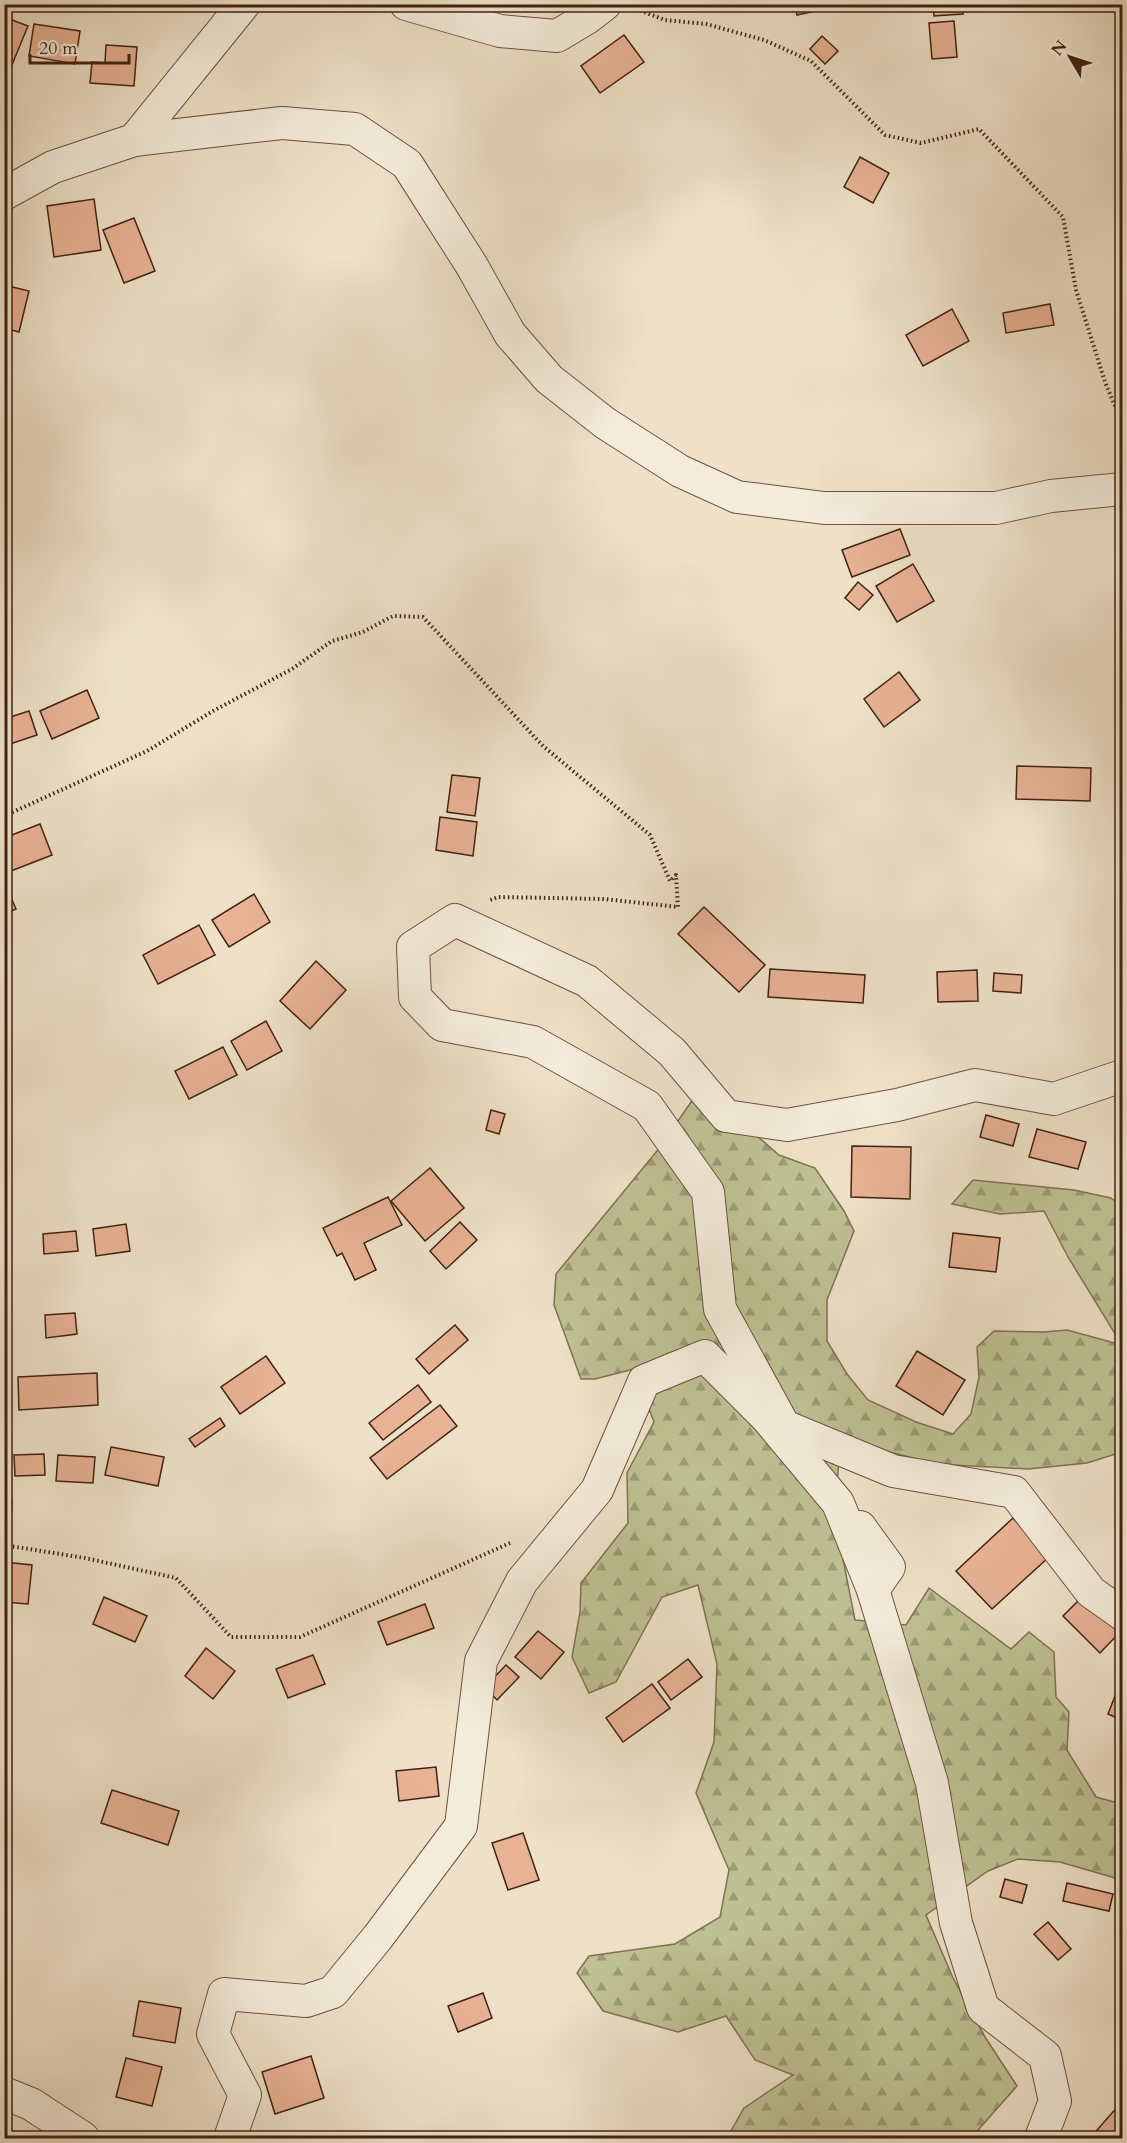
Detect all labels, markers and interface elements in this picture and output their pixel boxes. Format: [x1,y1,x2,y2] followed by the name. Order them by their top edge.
[30,27,129,65] scale bar
[1040,27,1100,87] north arrow
[39,36,78,61] text: 20 m
[1046,36,1072,61] text: N

